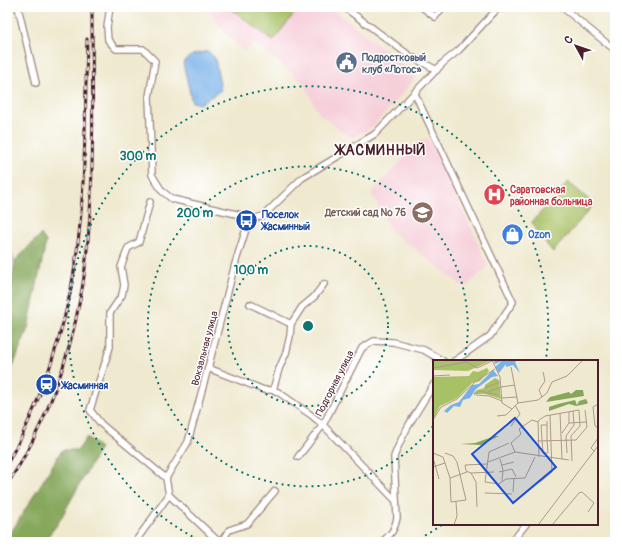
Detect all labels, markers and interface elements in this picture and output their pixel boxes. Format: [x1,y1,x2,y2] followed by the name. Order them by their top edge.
[556,26,596,66] north arrow
[562,33,576,47] text: С
[334,50,360,76] public building icon: Подростковый клуб «Лотос»
[362,52,426,76] place label: Подростковый клуб «Лотос»
[333,142,426,159] district label: ЖАСМИННЫЙ
[120,149,157,164] text: 300 m
[482,182,508,208] hospital icon: Саратовская районная больница
[510,184,593,208] place label: Саратовская районная больница
[409,199,435,225] school or university icon: Детский сад № 76
[177,206,214,221] text: 200 m
[233,207,259,233] bus stop icon: Поселок Жасминный
[324,207,406,219] place label: Детский сад № 76
[260,209,310,233] place label: Поселок Жасминный
[499,221,525,247] shop icon: Ozon
[528,229,551,241] place label: Ozon
[234,263,269,278] text: 100 m
[189,309,221,387] street label: Вокзальная улица
[301,319,315,333] centre of rings
[313,348,357,418] street label: Подгорная улица
[433,360,598,525] inset map
[34,372,60,398] station icon: Жасминная
[60,380,108,392] place label: Жасминная

